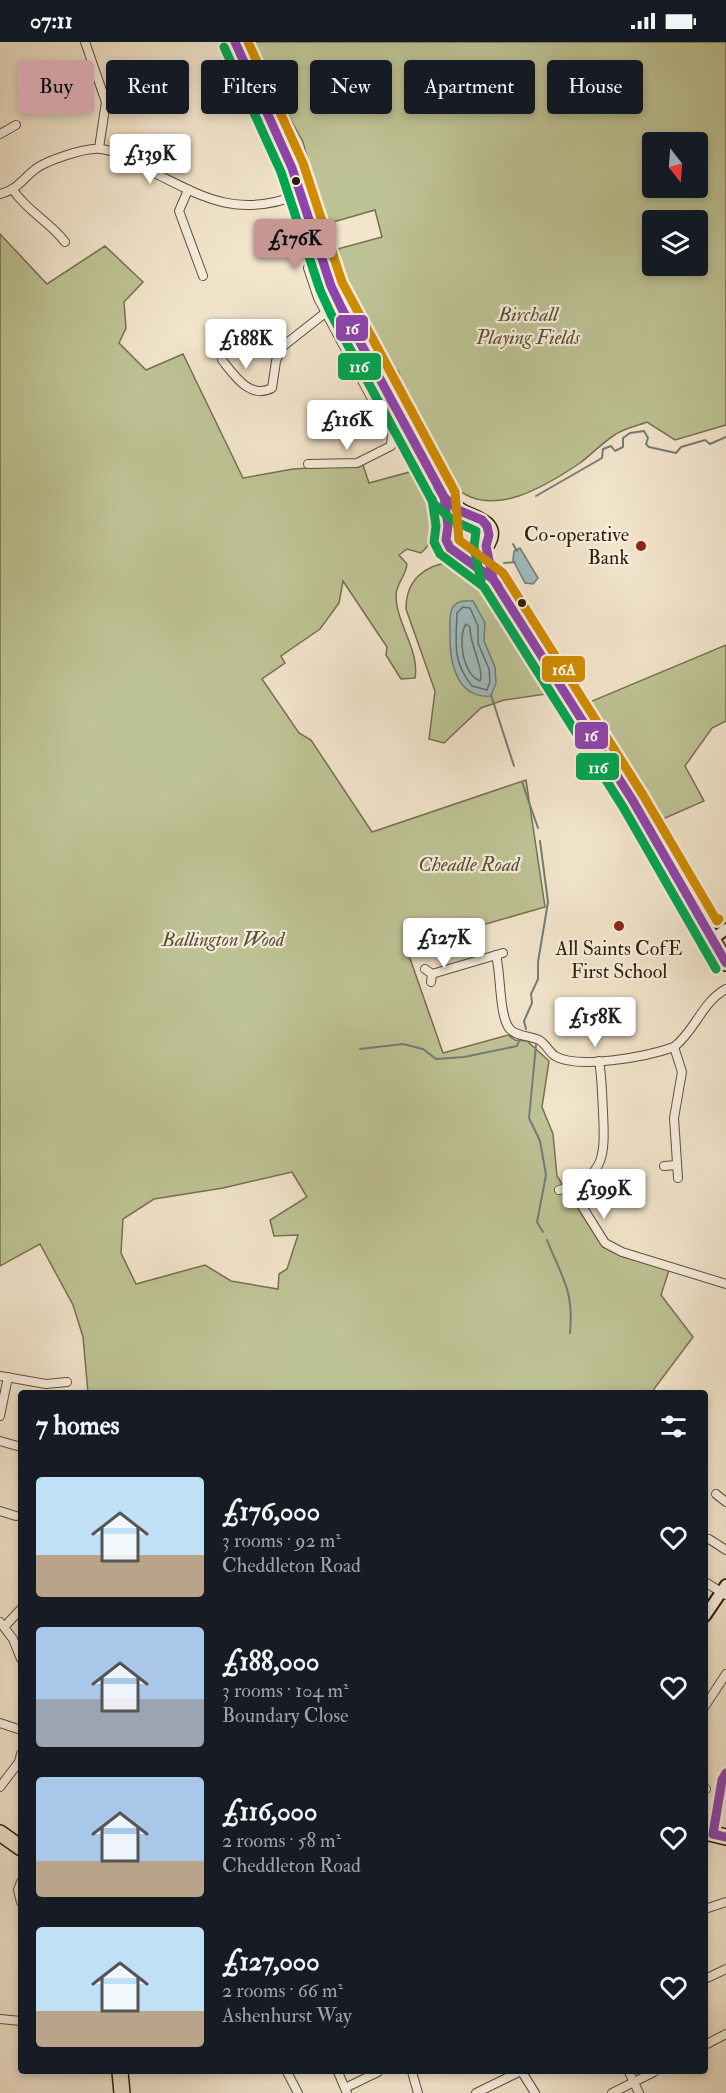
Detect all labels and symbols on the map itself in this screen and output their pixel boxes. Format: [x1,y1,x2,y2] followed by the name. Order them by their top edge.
[642,132,708,198] north arrow
[108,134,192,185] pin: £139K
[290,175,302,187] unlabelled marker
[253,219,337,270] pin: £176K
[475,302,580,350] park label: Birchall Playing Fields
[335,314,369,342] line badge: 16
[204,319,288,370] pin: £188K
[345,319,361,339] text: 16
[337,352,382,381] line badge: 116
[349,357,371,377] text: 116
[305,400,389,451] pin: £116K
[524,522,629,570] place label: Co-operative Bank
[634,539,648,553] marker: Co-operative Bank
[516,597,528,609] unlabelled marker
[541,655,586,683] line badge: 16A
[552,660,577,680] text: 16A
[574,721,609,750] line badge: 16
[584,726,600,746] text: 16
[575,752,620,781] line badge: 116
[588,758,610,778] text: 116
[418,852,521,877] park label: Cheadle Road
[402,918,486,969] pin: £127K
[612,919,626,933] marker: All Saints CofE First School
[161,927,286,952] park label: Ballington Wood
[554,936,683,984] place label: All Saints CofE First School
[553,997,637,1048] pin: £158K
[562,1169,646,1220] pin: £199K

